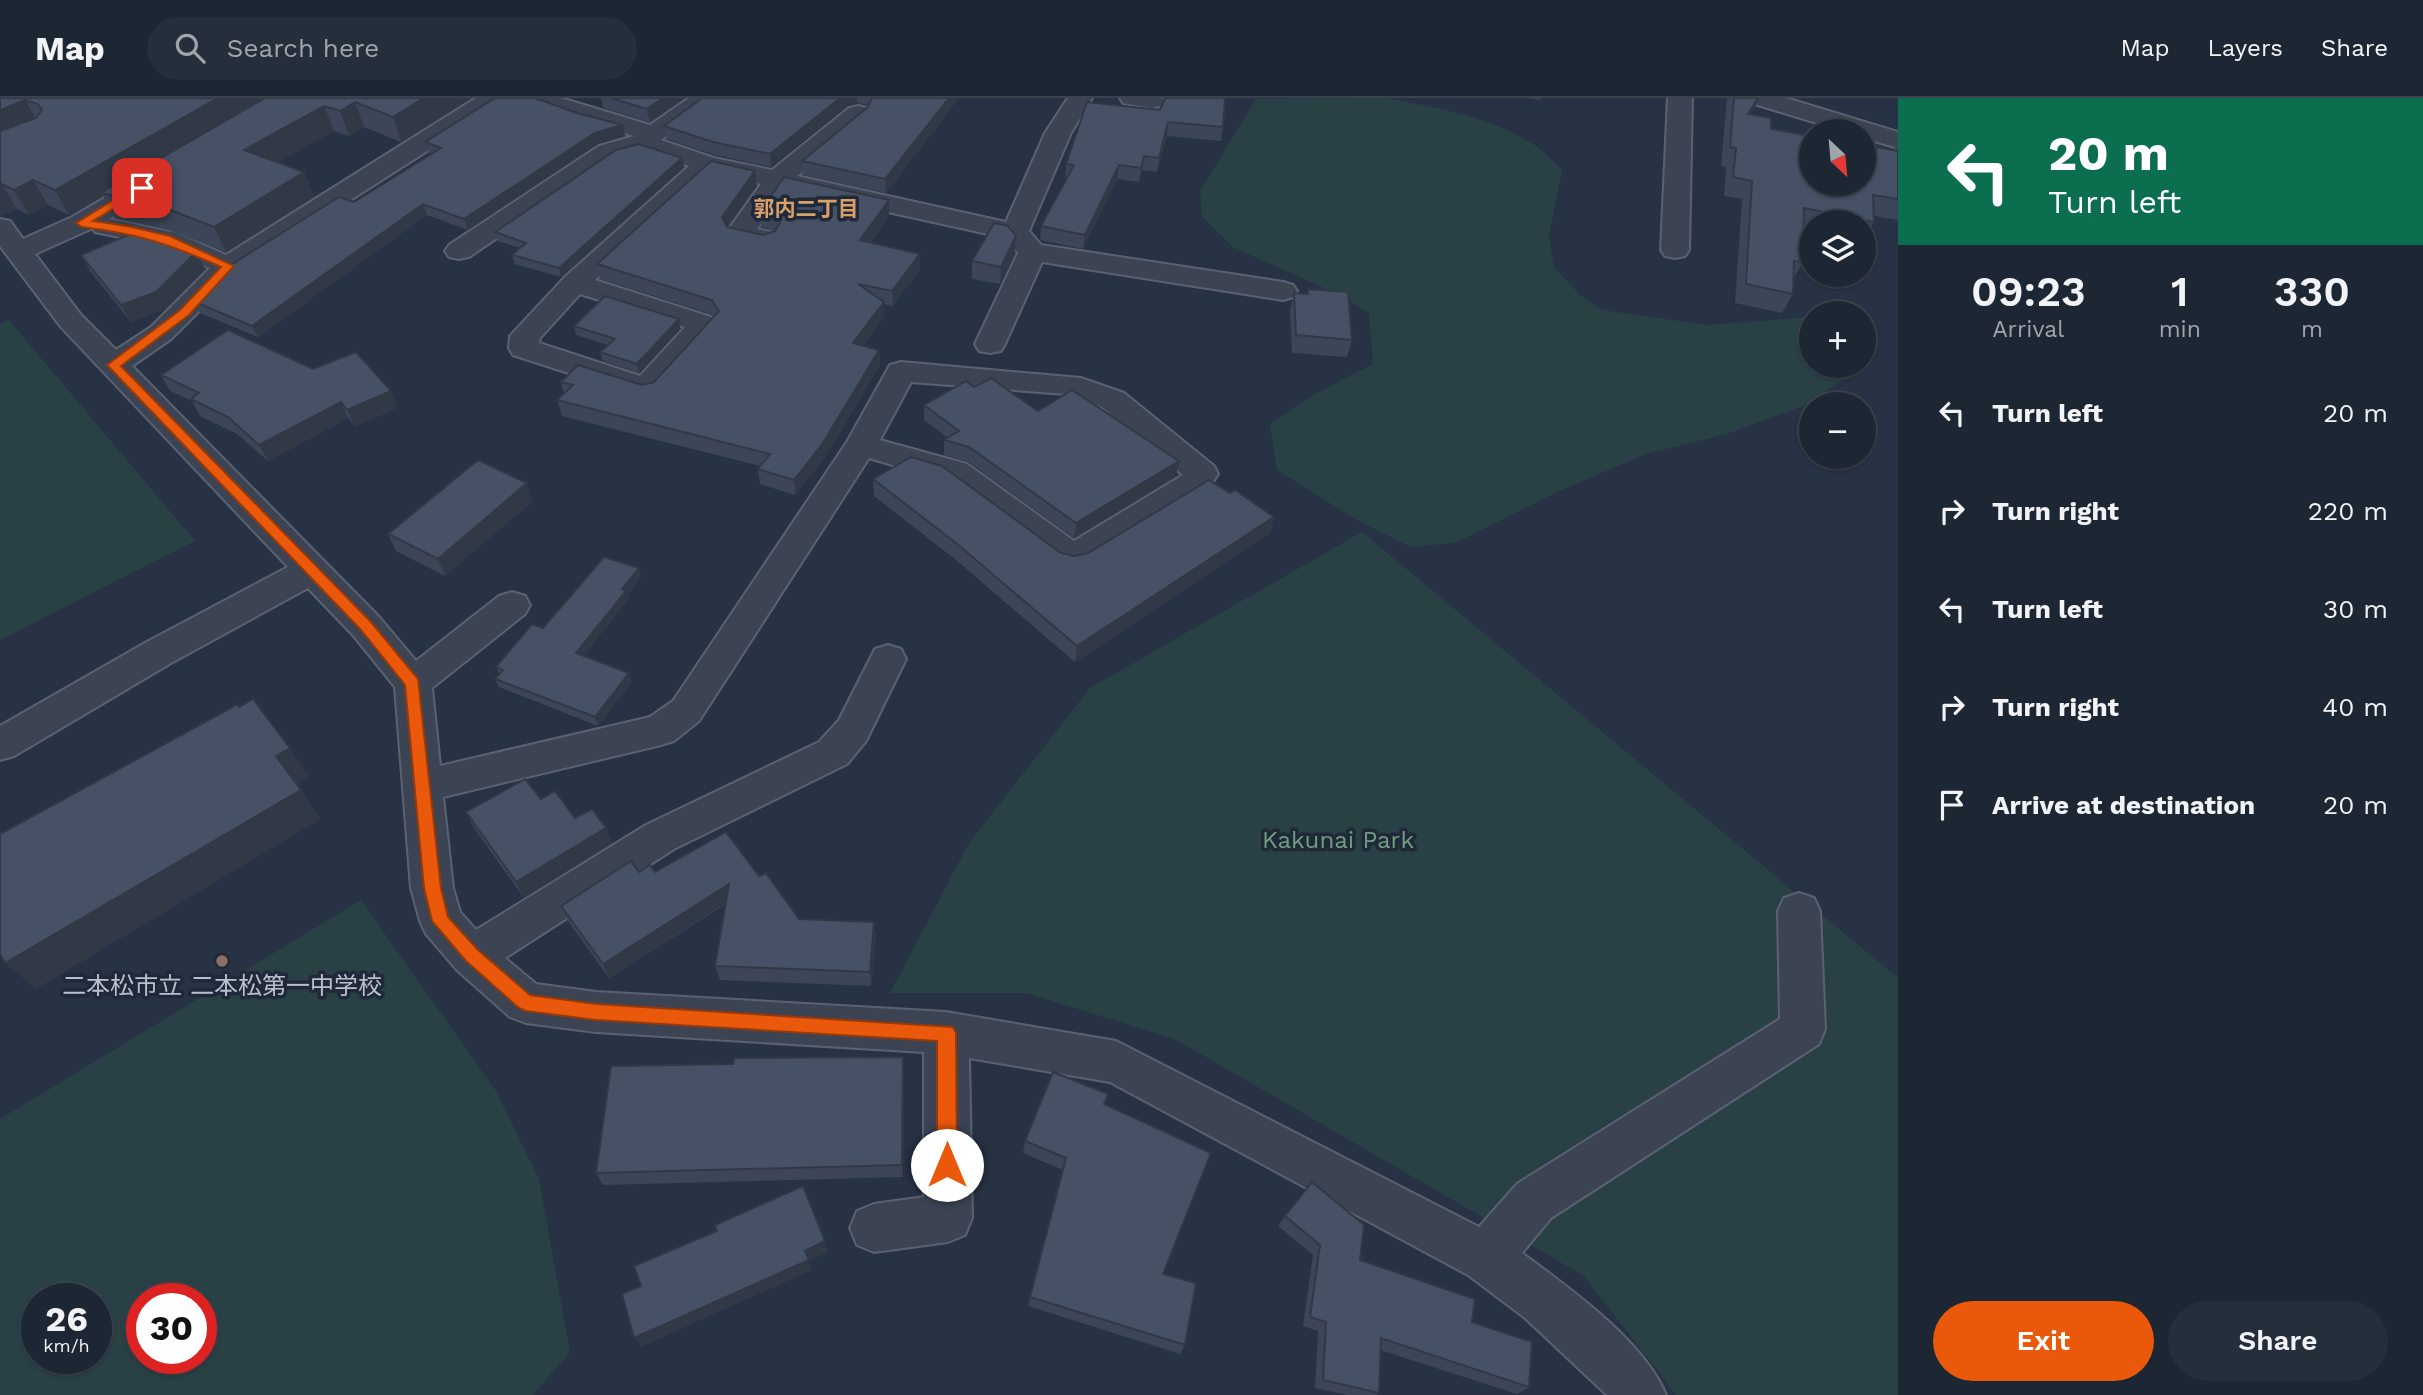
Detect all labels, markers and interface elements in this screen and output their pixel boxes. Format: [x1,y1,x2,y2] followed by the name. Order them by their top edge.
[147,17,637,80] search box
[35,29,105,68] text: Map
[171,29,209,67] icon: search
[227,33,379,63] text: Search here
[2121,34,2169,62] text: Map
[2207,34,2283,62] text: Layers
[2321,34,2388,62] text: Share
[1799,119,1876,196] north arrow
[1799,119,1876,469] map controls
[2048,124,2169,182] text: 20 m
[1933,126,2024,217] icon: left
[112,158,172,218] pin
[123,169,161,207] icon: arrive
[2048,183,2181,221] text: Turn left
[754,196,859,221] district label: 郭内二丁目
[1799,210,1876,287] button: layers
[1971,267,2086,316] text: 09:23
[2171,267,2189,316] text: 1
[2274,267,2350,316] text: 330
[1799,301,1876,378] button: +
[1992,316,2064,343] text: Arrival
[2159,316,2201,343] text: min
[2301,316,2323,343] text: m
[1799,392,1876,469] button: −
[1933,394,1971,432] icon: left
[1992,398,2103,428] text: Turn left
[2323,398,2388,428] text: 20 m
[1933,492,1971,530] icon: right
[1992,496,2119,526] text: Turn right
[2308,496,2388,526] text: 220 m
[1933,590,1971,628] icon: left
[1992,594,2103,624] text: Turn left
[2323,594,2388,624] text: 30 m
[1933,688,1971,726] icon: right
[1992,692,2119,722] text: Turn right
[2322,692,2388,722] text: 40 m
[1933,786,1971,824] icon: arrive
[1992,790,2255,820] text: Arrive at destination
[2323,790,2388,820] text: 20 m
[1262,826,1414,854] park label: Kakunai Park
[214,953,230,969] marker: 二本松市立 二本松第一中学校
[62,972,382,1000] place label: 二本松市立 二本松第一中学校
[910,1128,984,1202] position arrow
[126,1283,217,1374] speed limit sign: 30
[45,1298,88,1340] text: 26
[1933,1301,2154,1381] button: Exit
[2168,1301,2388,1381] button: Share
[43,1335,90,1356] text: km/h

